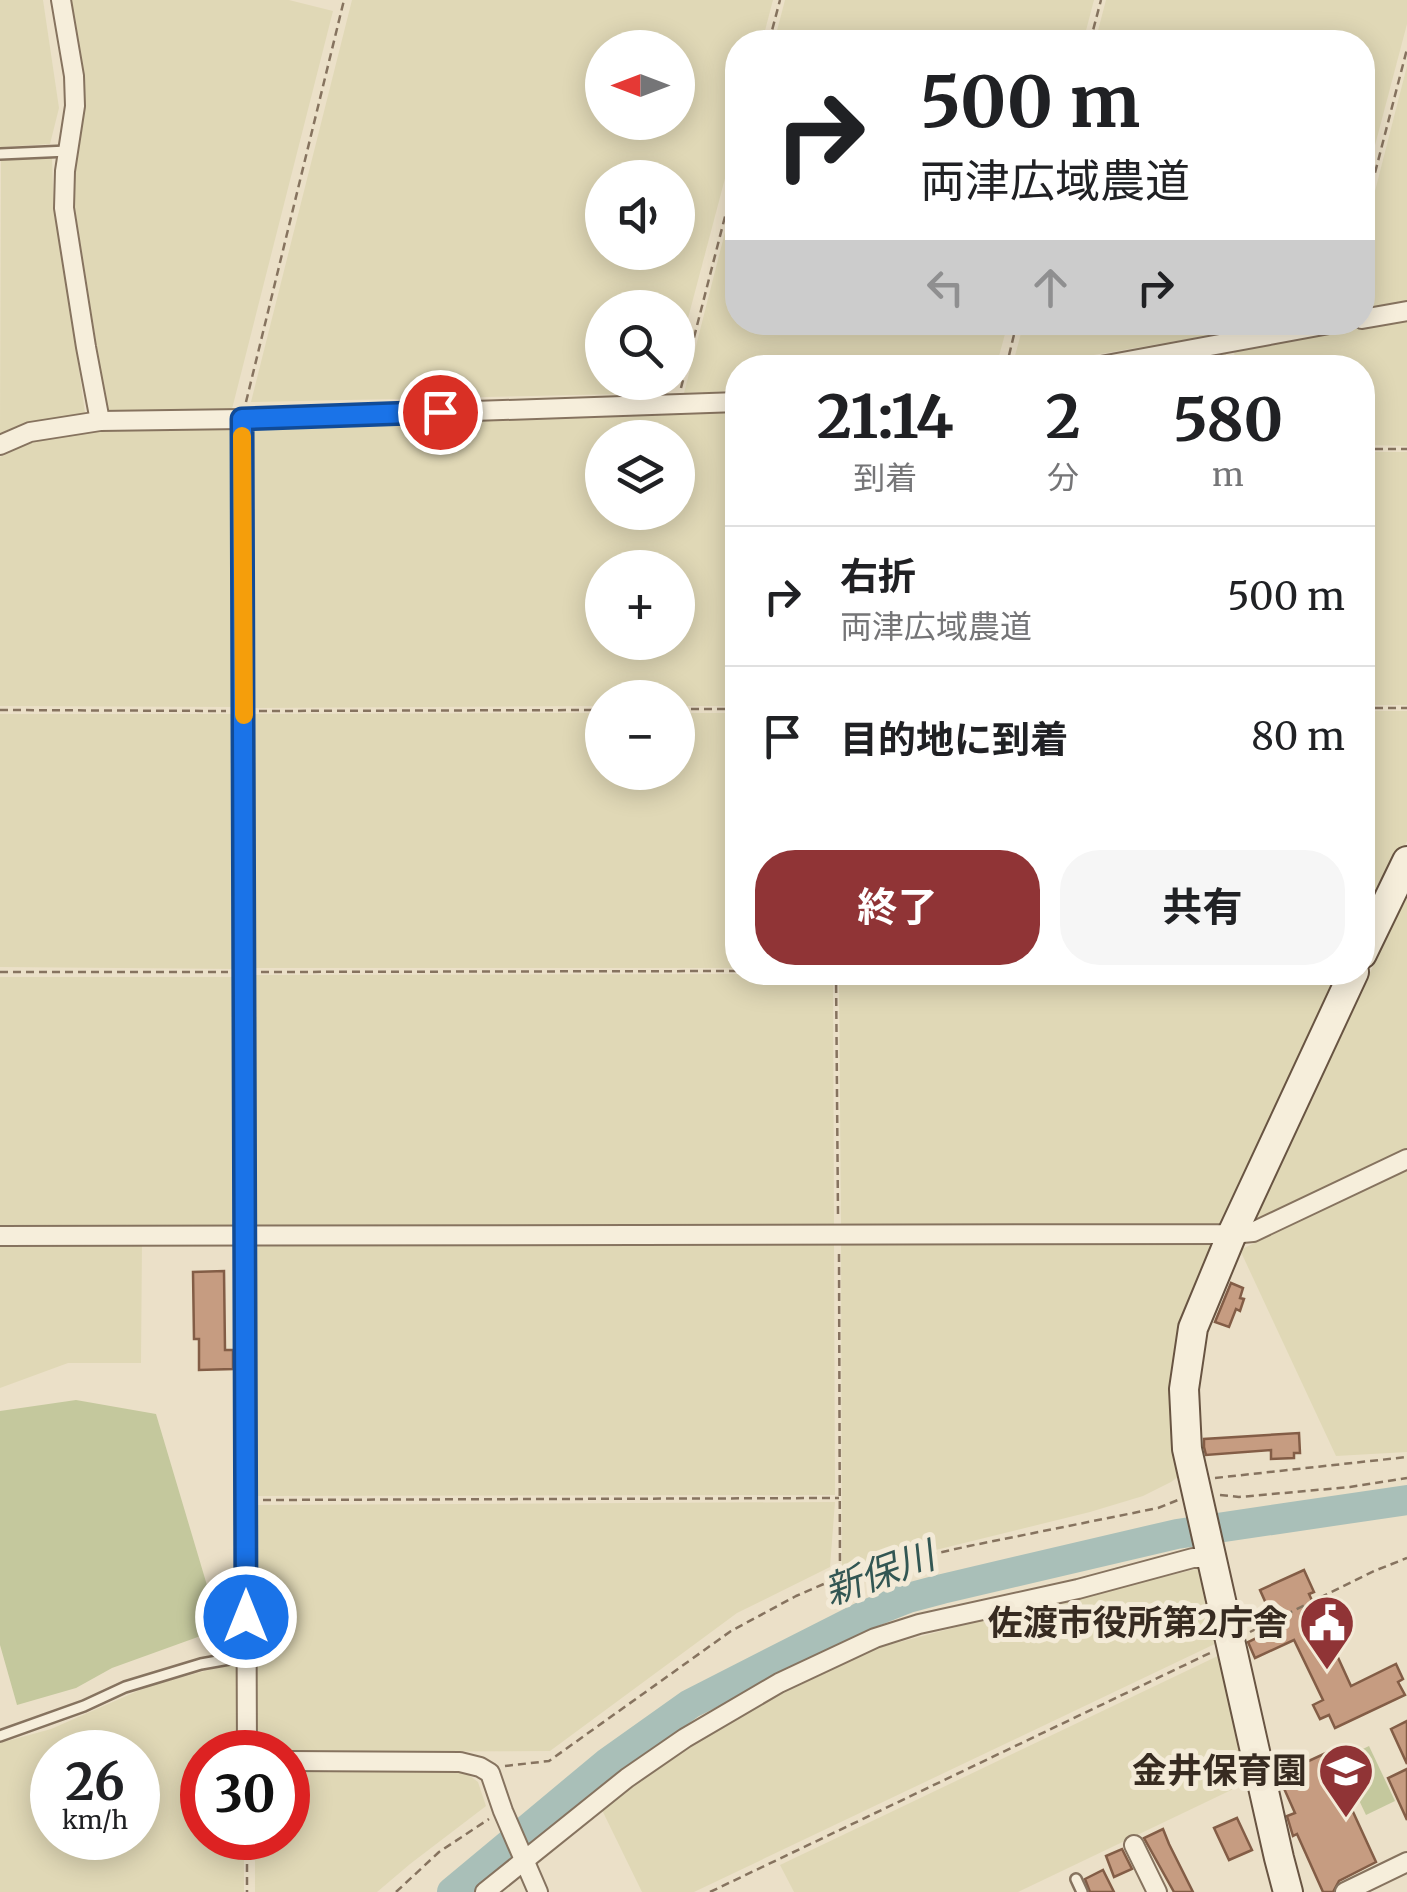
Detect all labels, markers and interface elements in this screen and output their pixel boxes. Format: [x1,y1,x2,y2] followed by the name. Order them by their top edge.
[585,30,695,140] north arrow
[585,30,695,790] map controls
[920,58,1140,146] text: 500 m
[755,70,885,200] icon: right
[920,153,1190,209] text: 両津広域農道
[585,160,695,270] button: sound
[918,260,973,315] icon: left
[1023,260,1078,315] icon: ahead
[1128,260,1183,315] icon: right
[585,290,695,400] button: search
[398,370,483,455] pin
[817,379,954,454] text: 21:14
[1046,379,1081,454] text: 2
[1173,382,1283,457] text: 580
[413,385,468,440] icon: arrive
[585,420,695,530] button: layers
[1212,455,1244,495] text: m
[853,458,917,498] text: 到着
[1047,458,1079,498] text: 分
[585,550,695,660] button: +
[840,553,916,600] text: 右折
[755,569,810,624] icon: right
[1227,573,1345,620] text: 500 m
[840,607,1032,647] text: 両津広域農道
[585,680,695,790] button: −
[755,709,810,764] icon: arrive
[1251,713,1345,760] text: 80 m
[840,716,1068,763] text: 目的地に到着
[755,850,1040,965] button: 終了
[1060,850,1345,965] button: 共有
[817,1530,944,1615] water label: 新保川
[194,1565,298,1669] position arrow
[1297,1593,1357,1672] public building icon: 佐渡市役所第2庁舎
[987,1601,1288,1645] place label: 佐渡市役所第2庁舎
[180,1730,310,1860] speed limit sign: 30
[1316,1741,1376,1820] school or university icon: 金井保育園
[1132,1749,1307,1793] place label: 金井保育園
[65,1751,125,1814] text: 26
[62,1804,128,1836] text: km/h

